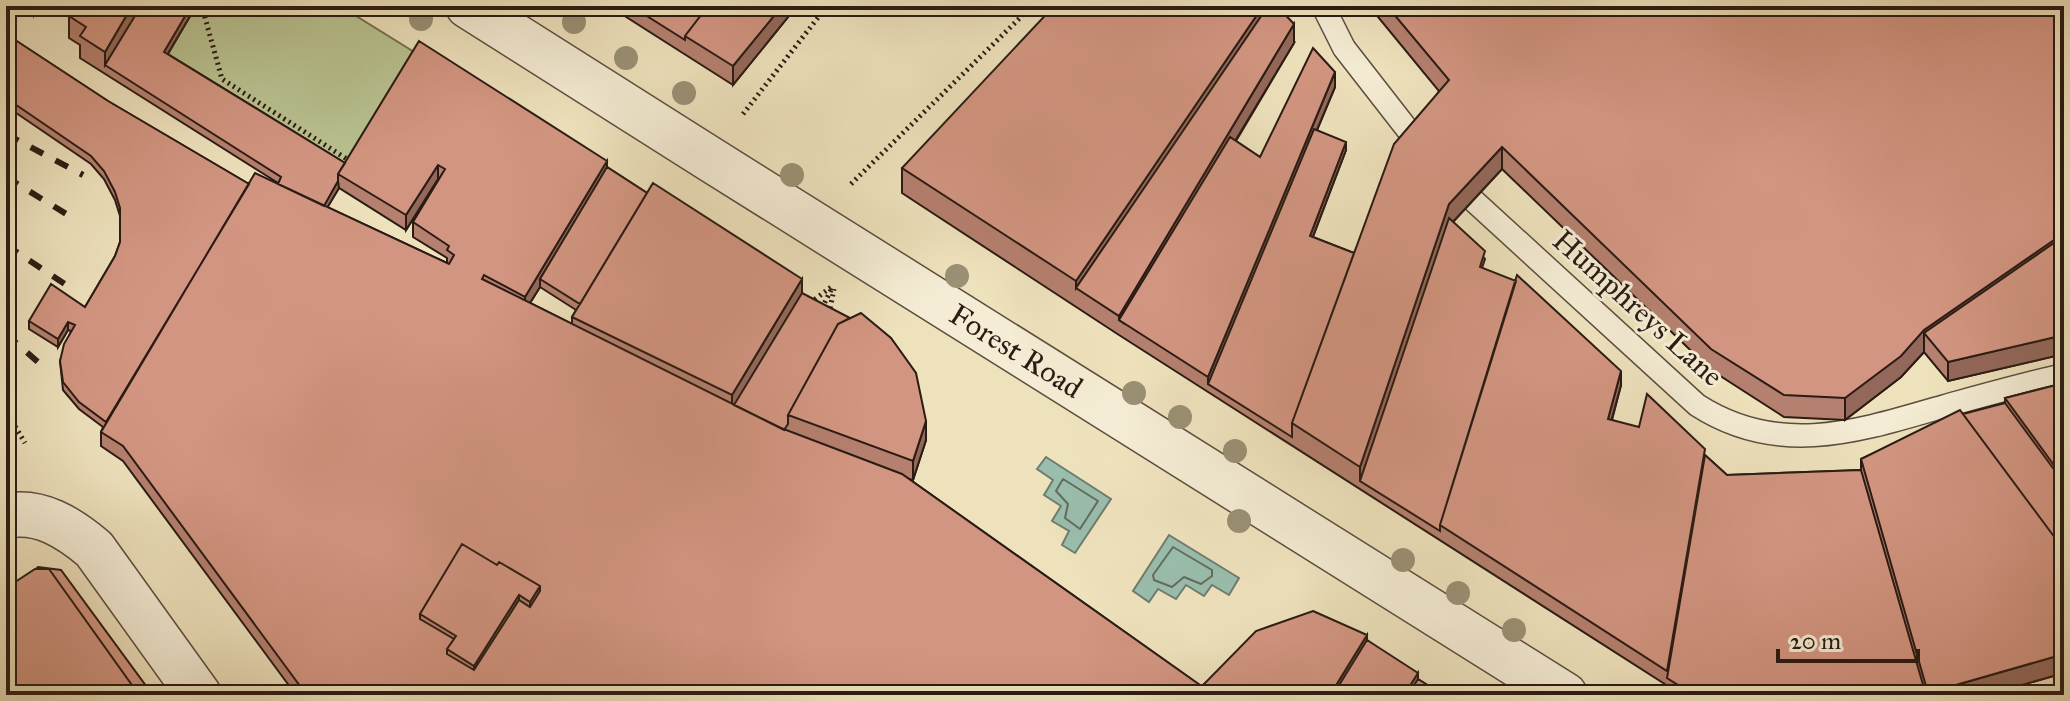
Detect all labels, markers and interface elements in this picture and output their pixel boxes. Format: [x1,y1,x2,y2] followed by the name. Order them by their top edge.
[1545,222,1731,394] street label: Humphreys Lane
[943,296,1089,406] street label: Forest Road
[1778,613,1918,663] scale bar
[1790,626,1841,656] text: 20 m

